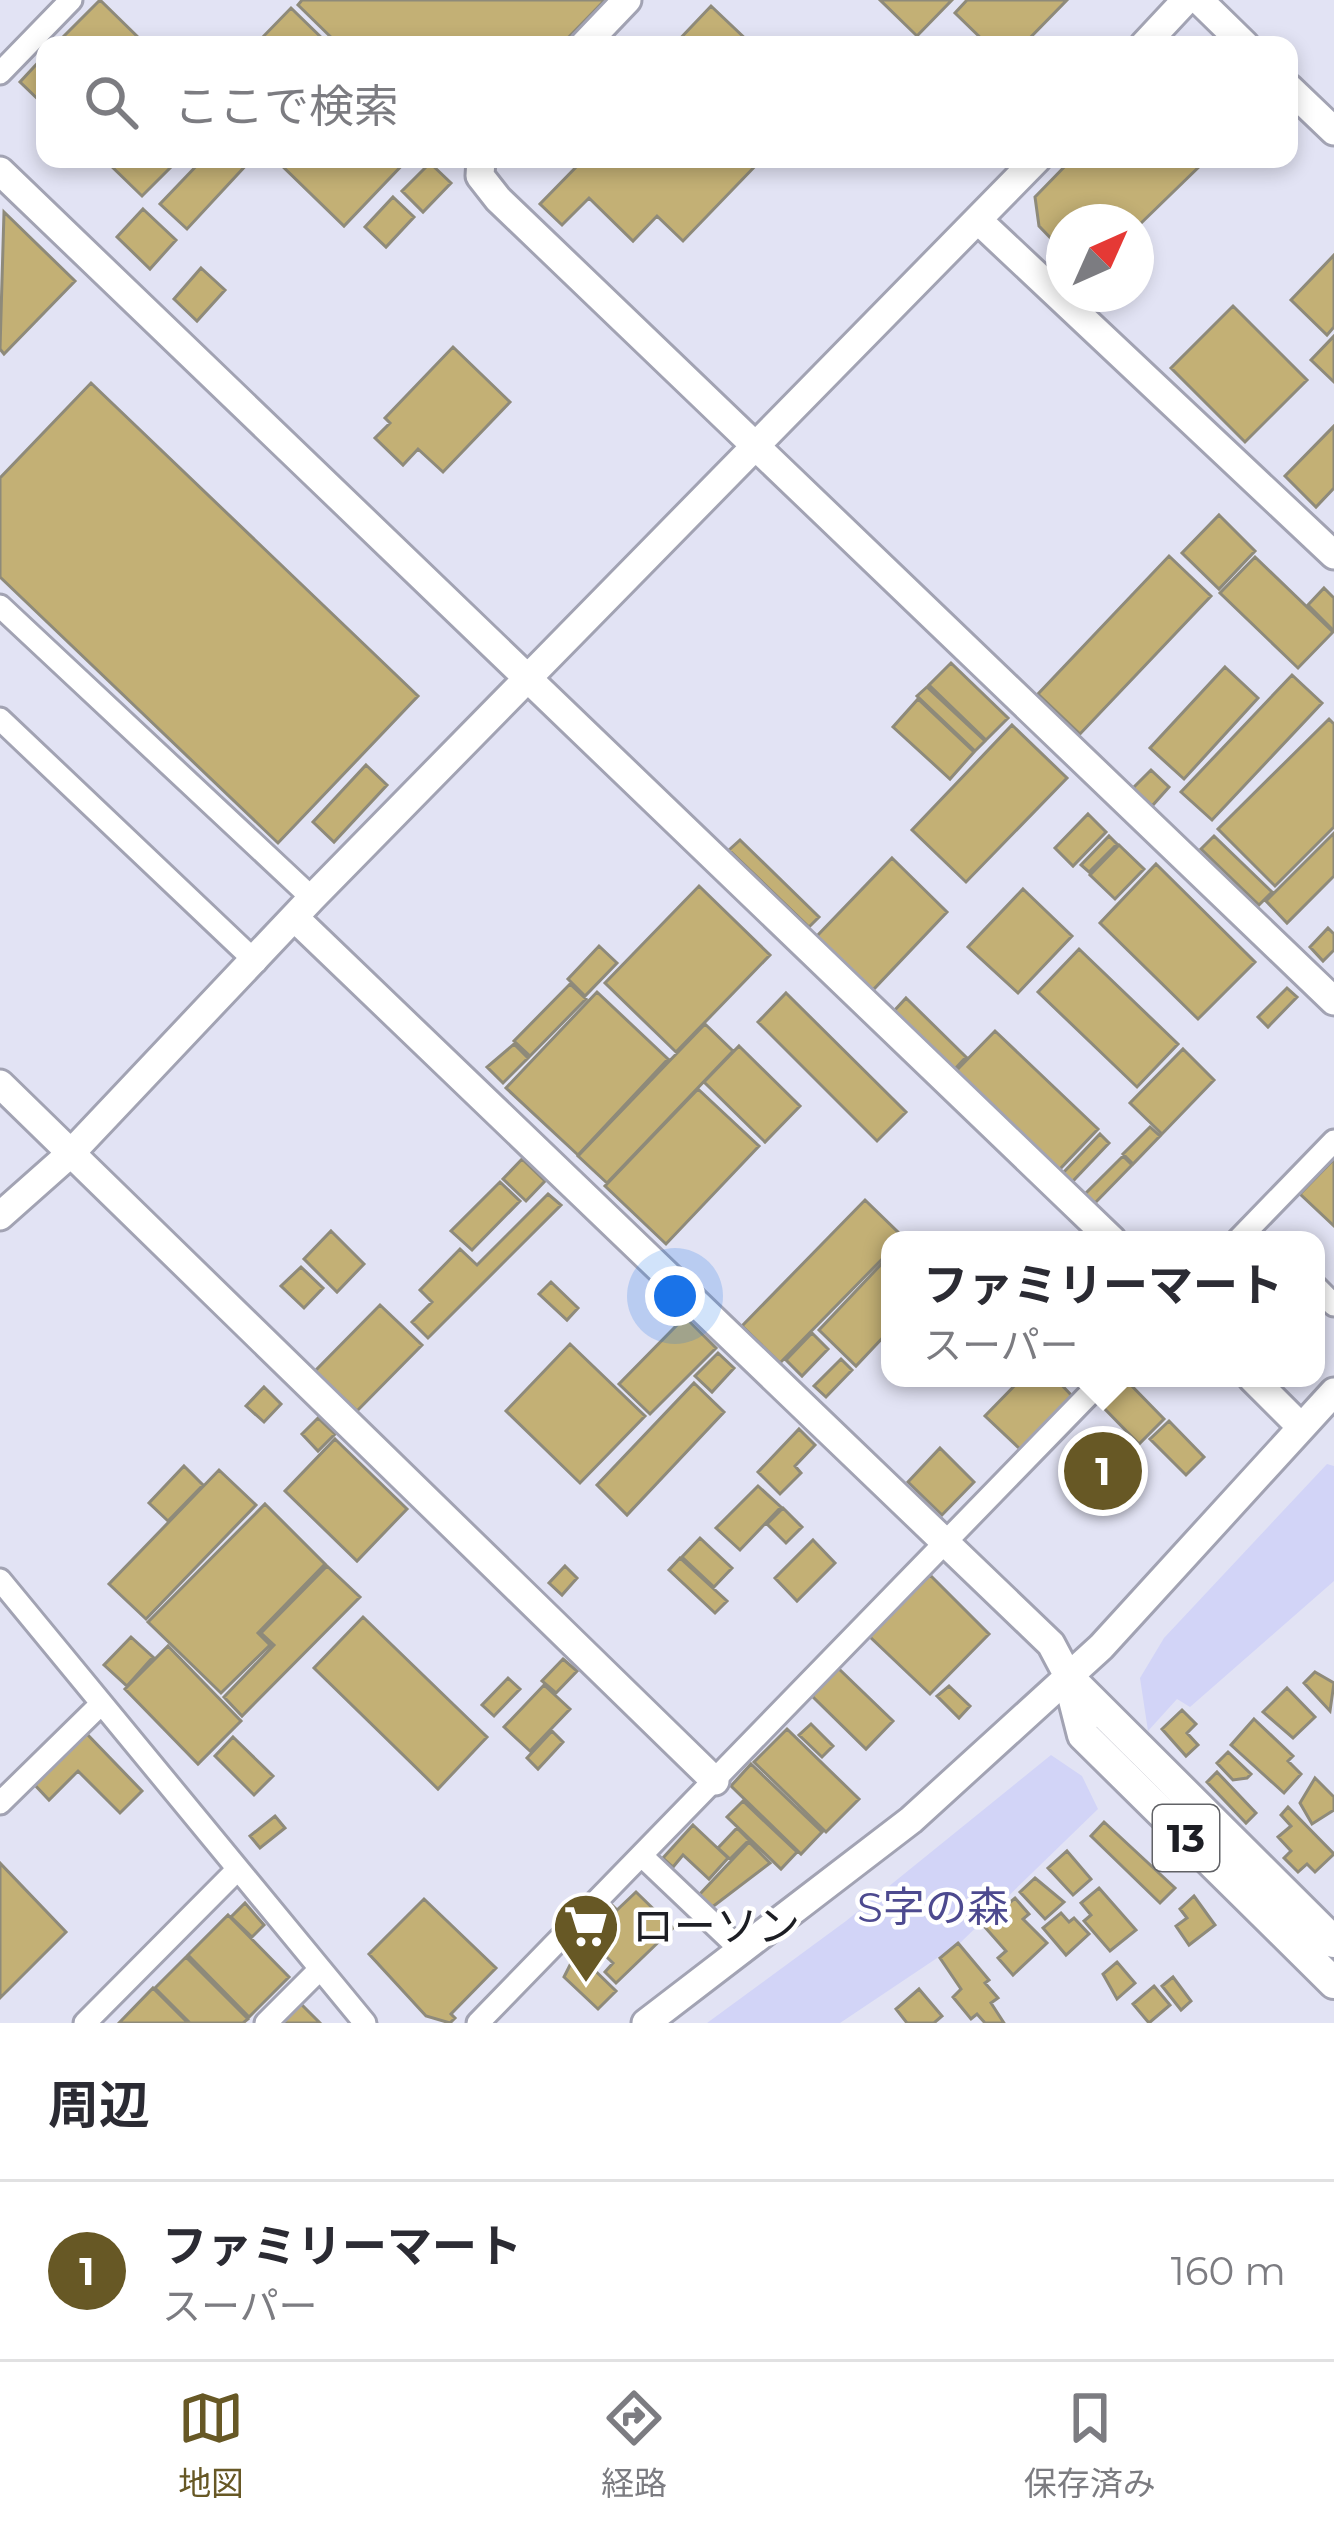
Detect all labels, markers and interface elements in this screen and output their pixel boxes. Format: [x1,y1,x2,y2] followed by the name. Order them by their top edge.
[36,36,1298,168] search box
[78,69,144,135] icon: search
[174,78,399,133] text: ここで検索
[1046,204,1154,312] north arrow
[881,1231,1325,1387] popup
[923,1257,1283,1312] text: ファミリーマート
[645,1266,705,1326] your location
[923,1321,1079,1369] text: スーパー
[1064,1426,1142,1516] pin: 1
[1153,1805,1219,1871] road number: 13
[857,1881,1009,1933] park label: S字の森
[551,1891,621,1985] supermarket icon: ローソン
[632,1900,800,1952] place label: ローソン
[48,2074,150,2136] text: 周辺
[162,2218,522,2273] text: ファミリーマート
[79,2247,95,2295] text: 1
[1171,2247,1286,2295] text: 160 m
[162,2282,318,2330] text: スーパー
[178,2385,244,2505] tab: 地図
[601,2385,667,2505] tab: 経路
[1024,2385,1156,2505] tab: 保存済み

